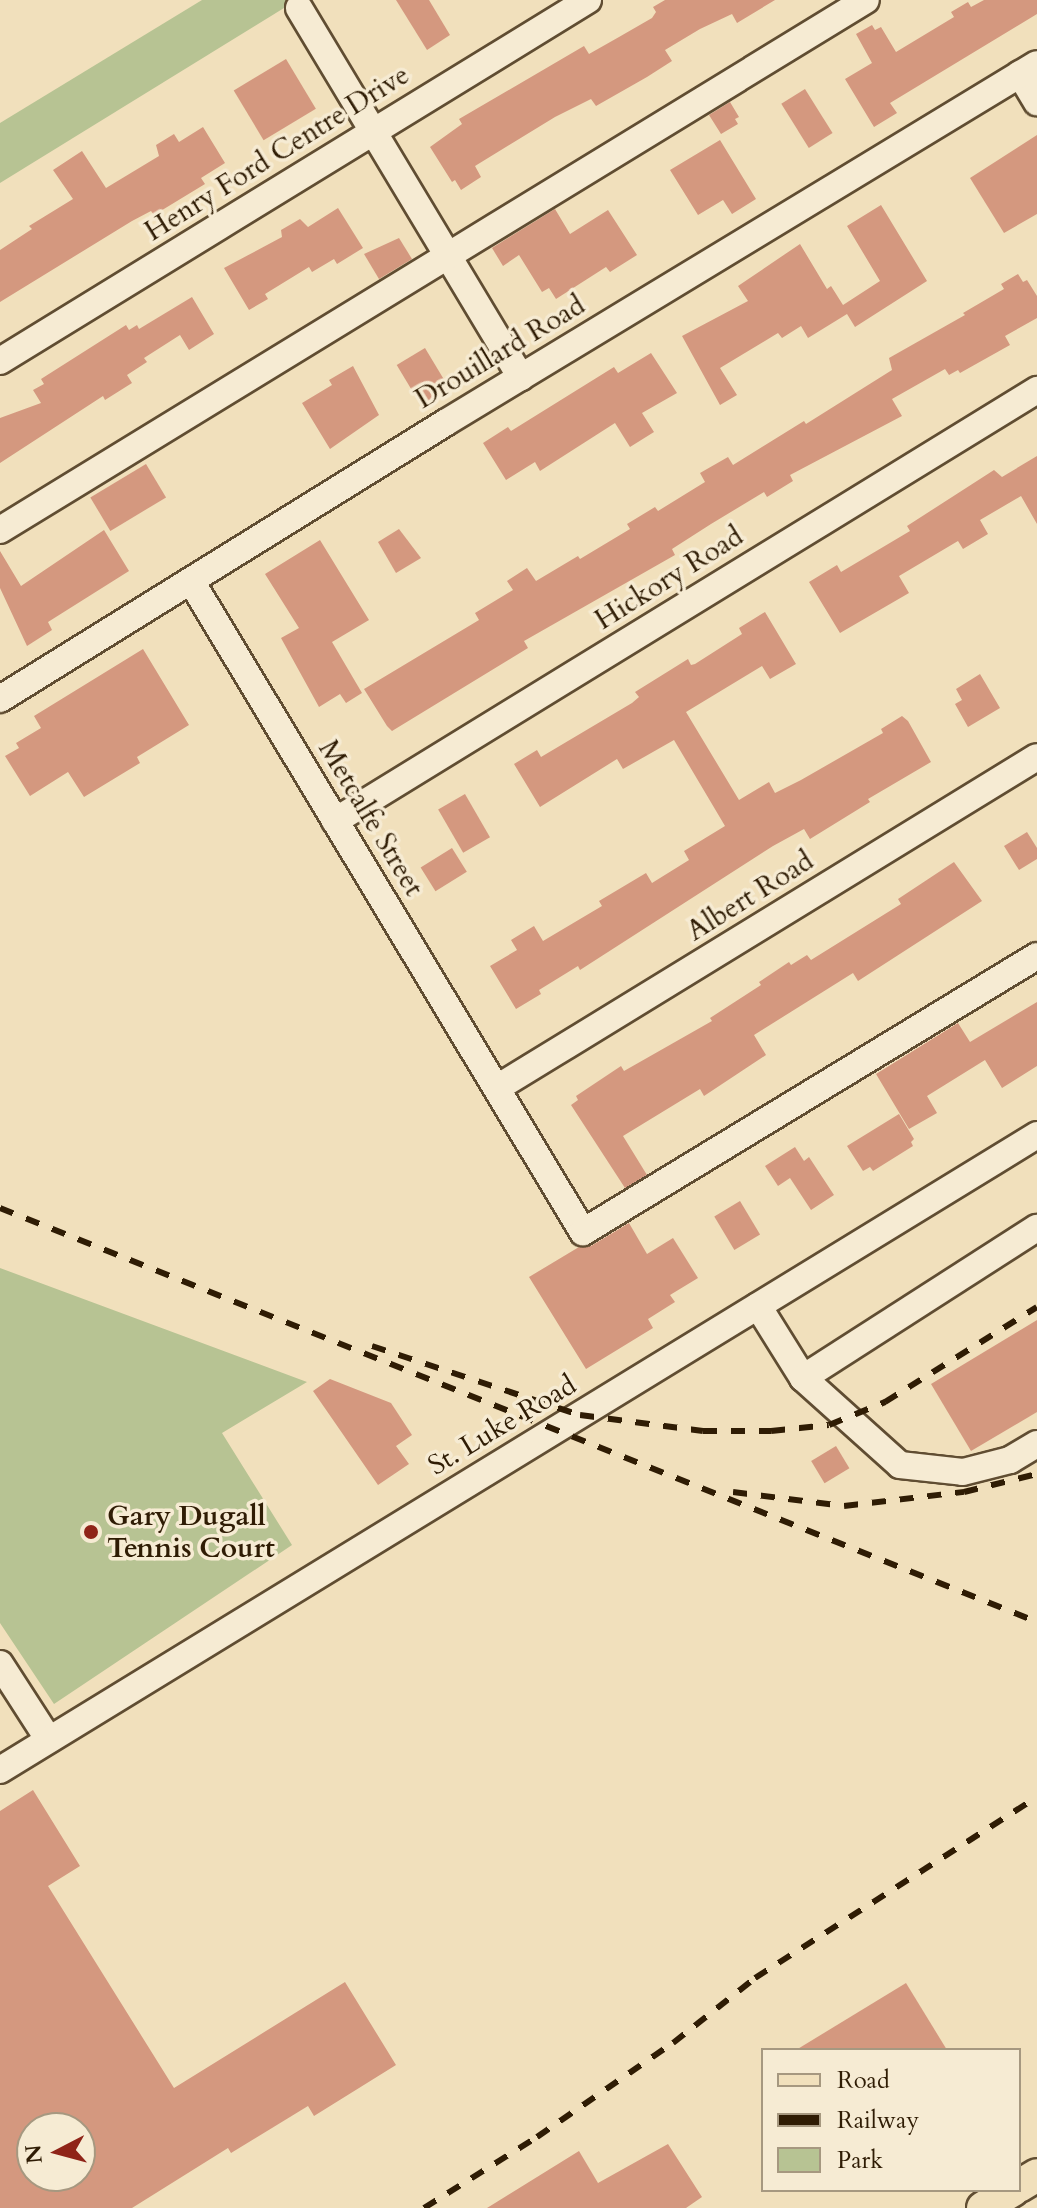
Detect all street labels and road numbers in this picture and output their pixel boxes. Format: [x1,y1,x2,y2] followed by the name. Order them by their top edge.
[139,58,415,248] street label: Henry Ford Centre Drive
[409,288,591,416] street label: Drouillard Road
[589,519,749,637] street label: Hickory Road
[311,734,431,902] street label: Metcalfe Street
[681,844,819,948] street label: Albert Road
[422,1368,582,1482] street label: St. Luke Road

